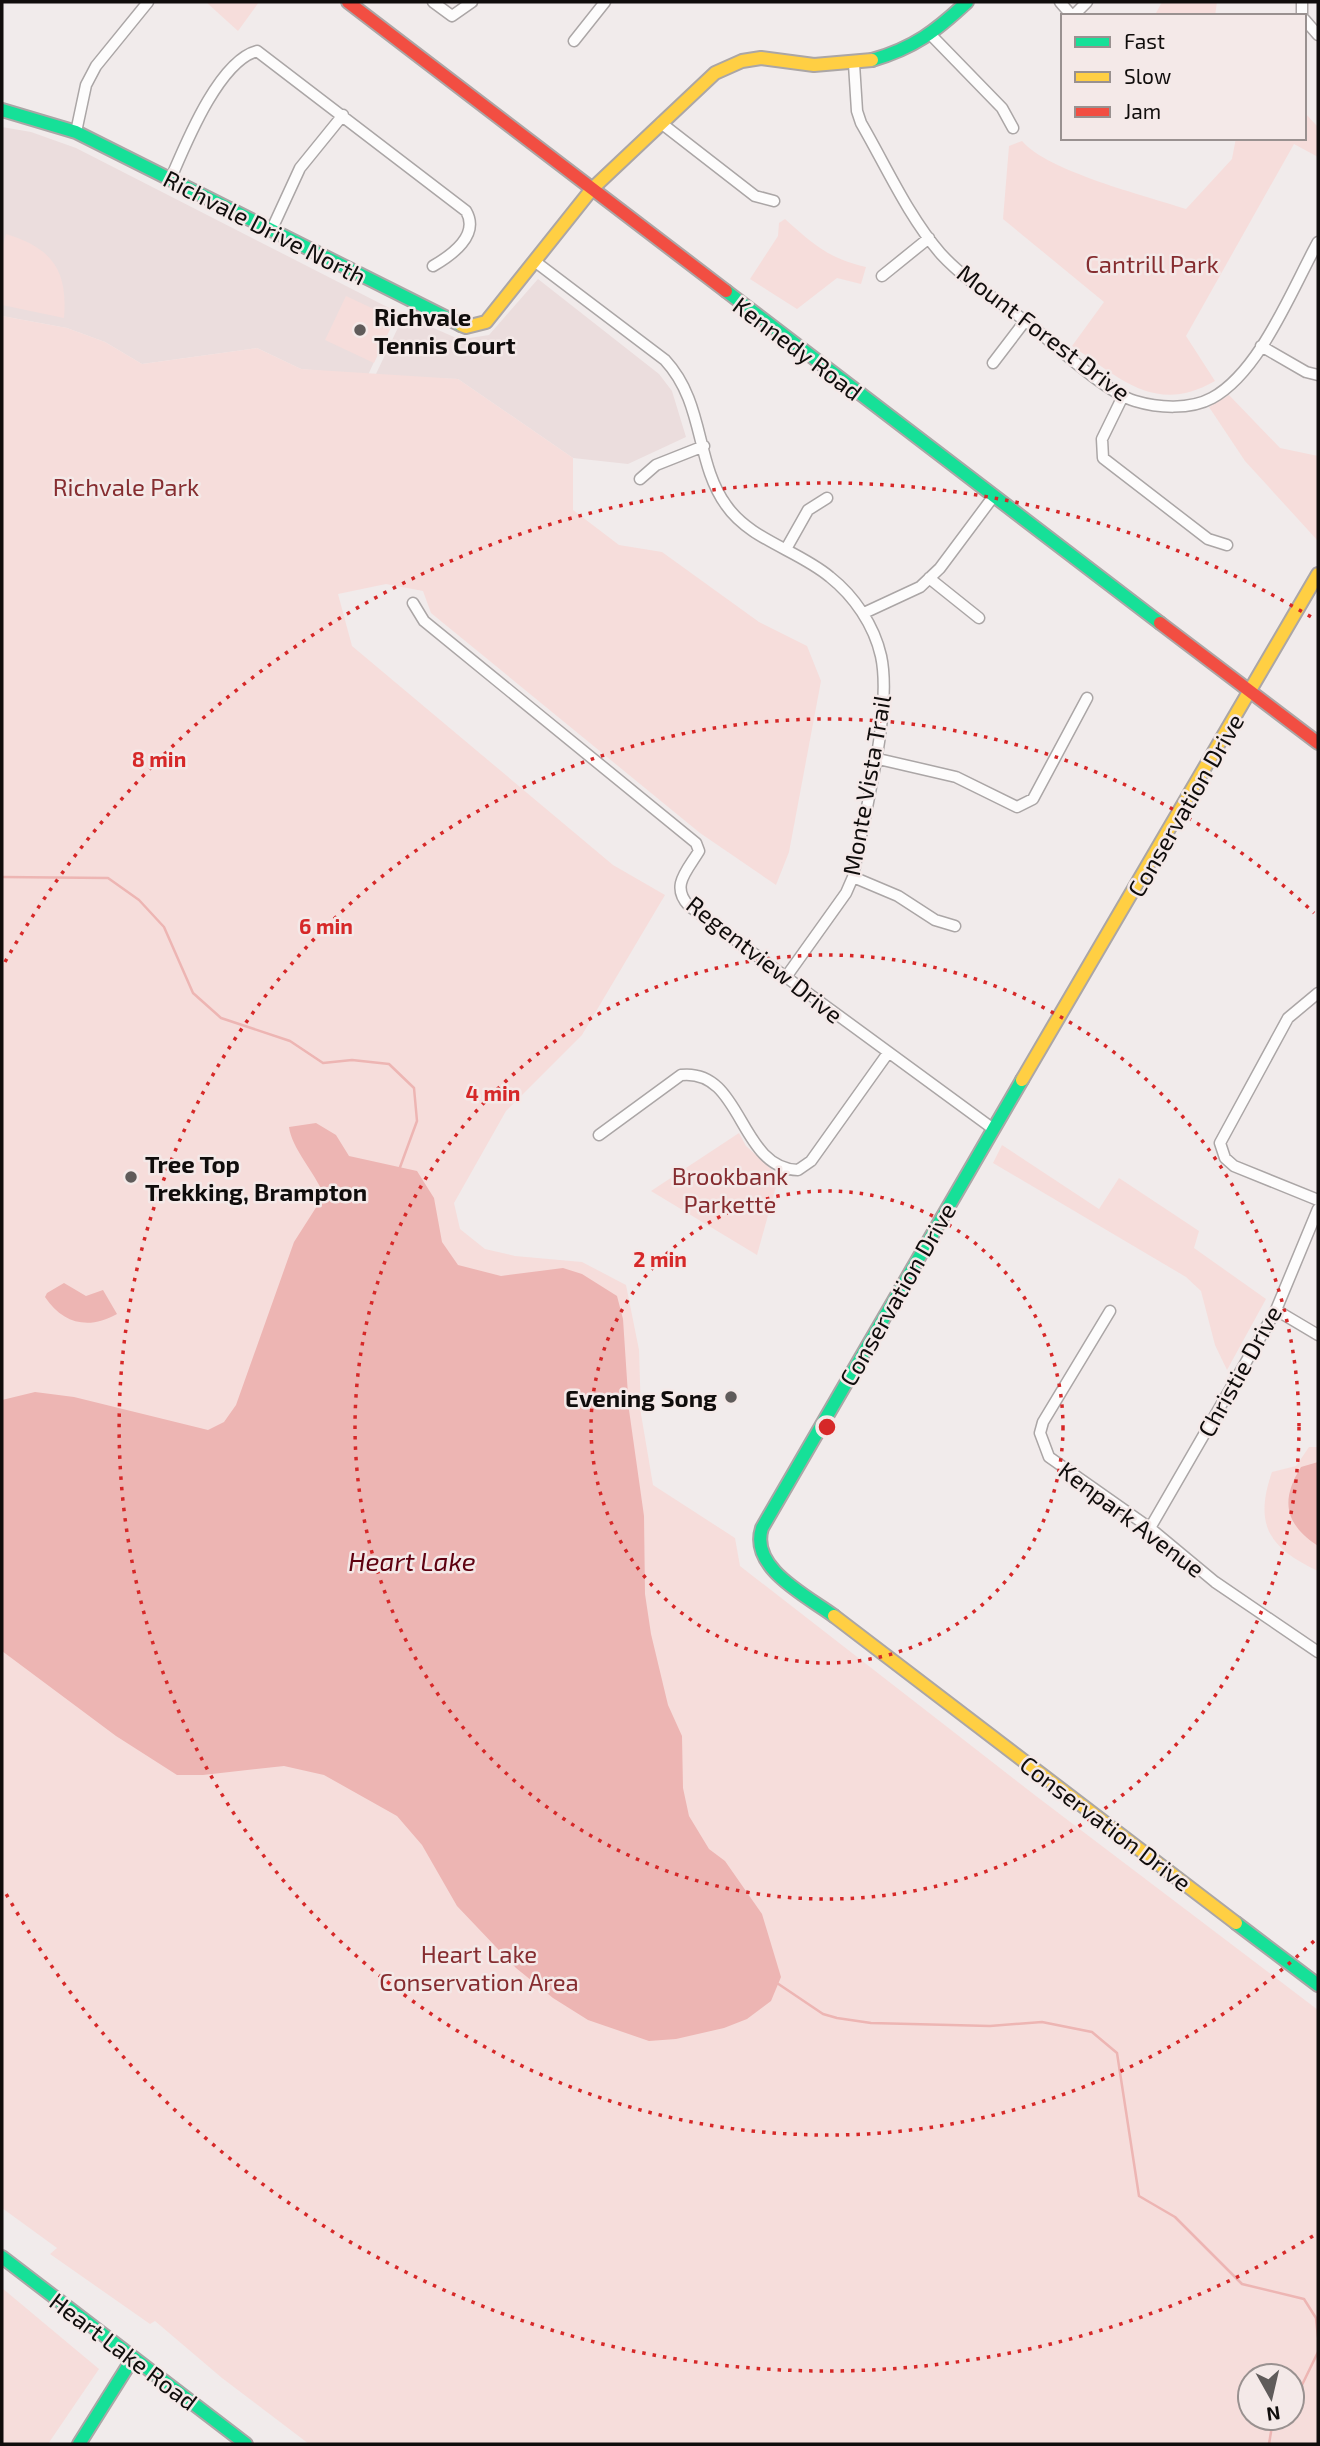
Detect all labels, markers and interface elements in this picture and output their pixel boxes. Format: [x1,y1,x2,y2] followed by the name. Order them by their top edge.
[1061,14,1306,140] legend
[1124,28,1165,53] text: Fast
[1124,63,1171,88] text: Slow
[1124,98,1161,123] text: Jam
[159,163,371,291] street label: Richvale Drive North
[1085,249,1219,278] park label: Cantrill Park
[952,258,1136,406] street label: Mount Forest Drive
[728,290,868,406] street label: Kennedy Road
[374,302,516,359] place label: Richvale Tennis Court
[352,322,368,338] marker: Richvale Tennis Court
[53,472,199,501] park label: Richvale Park
[836,692,896,878] street label: Monte Vista Trail
[1121,708,1249,902] street label: Conservation Drive
[132,746,186,771] text: 8 min
[681,889,849,1029] street label: Regentview Drive
[299,913,353,938] text: 6 min
[466,1080,520,1105] text: 4 min
[145,1149,367,1206] place label: Tree Top Trekking, Brampton
[672,1161,788,1218] park label: Brookbank Parkette
[123,1169,139,1185] marker: Tree Top Trekking, Brampton
[833,1197,961,1391] street label: Conservation Drive
[633,1246,687,1271] text: 2 min
[1191,1300,1287,1442] street label: Christie Drive
[565,1383,717,1412] place label: Evening Song
[723,1389,739,1405] marker: Evening Song
[815,1415,839,1439] centre of rings
[1054,1455,1210,1583] street label: Kenpark Avenue
[348,1545,476,1576] water label: Heart Lake
[1015,1749,1197,1897] street label: Conservation Drive
[379,1939,579,1996] park label: Heart Lake Conservation Area
[45,2286,203,2416] street label: Heart Lake Road
[1236,2362,1306,2432] north arrow
[1265,2402,1282,2427] text: N

